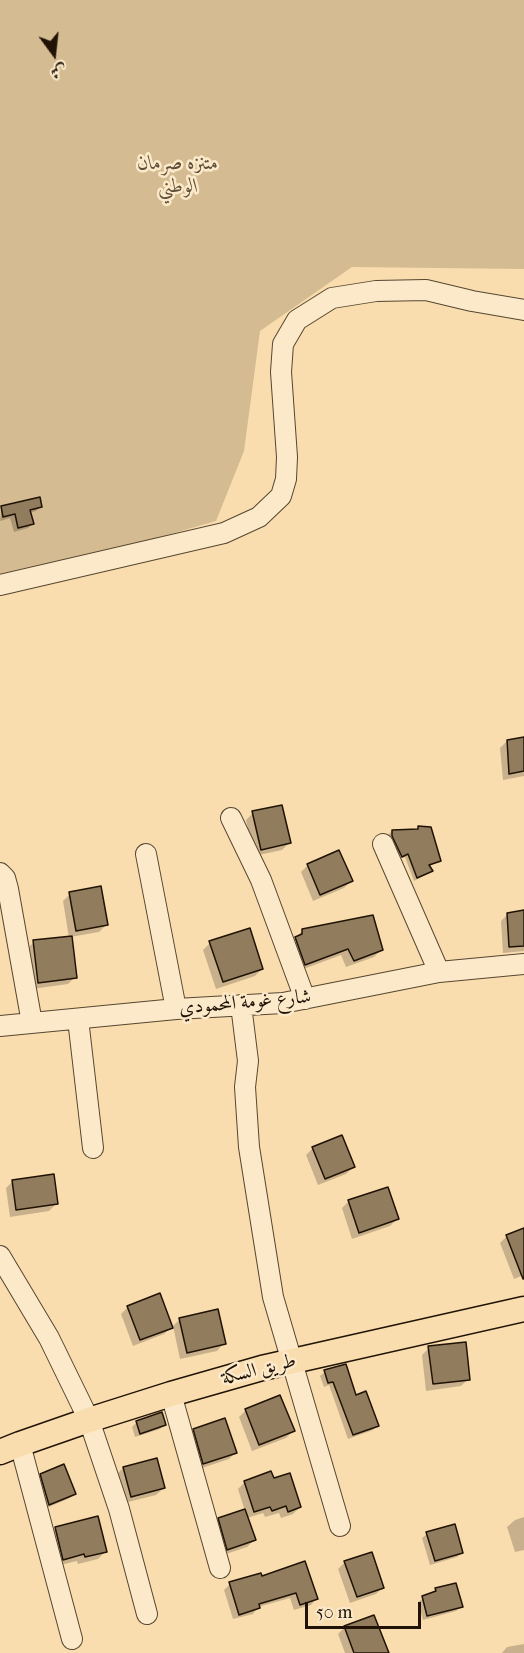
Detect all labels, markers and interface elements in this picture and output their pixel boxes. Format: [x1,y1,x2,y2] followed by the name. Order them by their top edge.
[24,24,84,84] north arrow
[49,61,69,83] text: ش
[138,152,218,199] park label: متنزه صرمان الوطني
[178,985,312,1021] street label: شارع غومة المحمودي
[219,1349,299,1391] street label: طريق السكة
[308,1590,424,1628] scale bar
[316,1602,352,1623] text: 50 m

